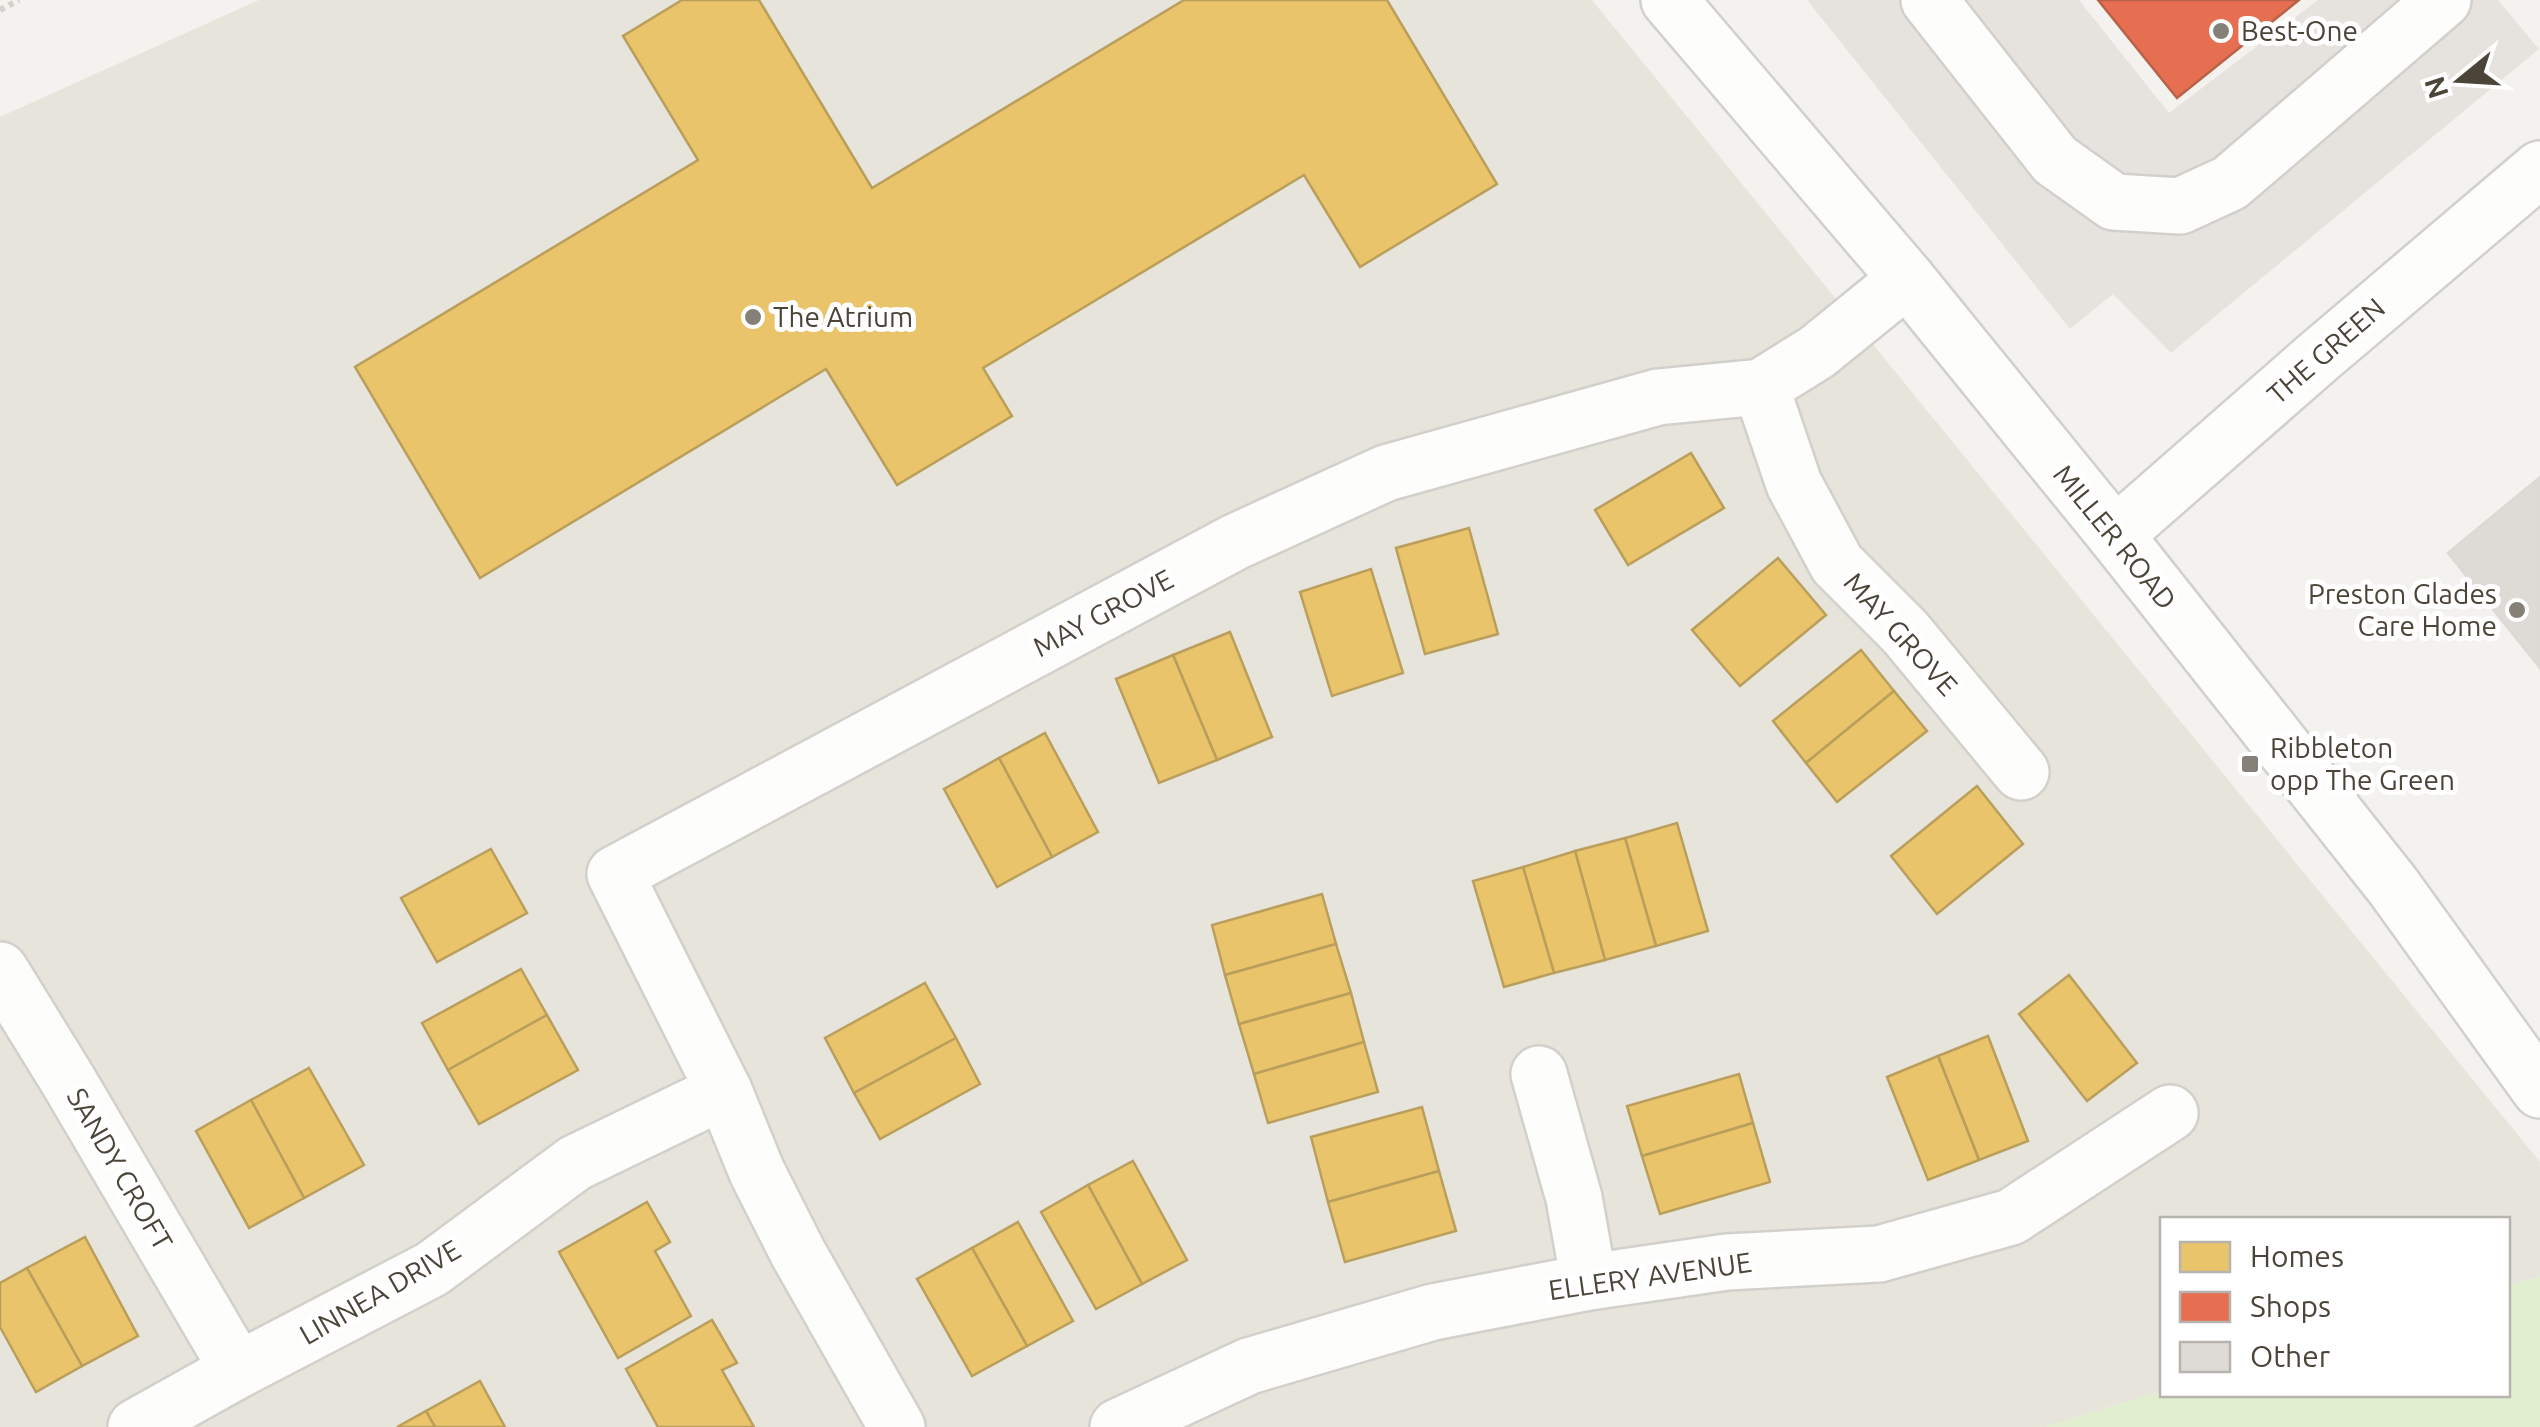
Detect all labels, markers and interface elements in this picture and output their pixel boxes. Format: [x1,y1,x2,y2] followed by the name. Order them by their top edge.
[2241,15,2358,46] place label: Best-One
[2210,20,2232,42] marker: Best-One
[2410,30,2510,130] north arrow
[2418,73,2454,103] text: N
[2261,291,2390,410] street label: THE GREEN
[773,301,913,332] place label: The Atrium
[742,306,764,328] marker: The Atrium
[2048,458,2183,615] street label: MILLER ROAD
[1027,563,1178,662] street label: MAY GROVE
[1838,566,1964,701] street label: MAY GROVE
[2308,578,2497,641] place label: Preston Glades Care Home
[2506,599,2528,621] marker: Preston Glades Care Home
[2270,732,2455,795] place label: Ribbleton opp The Green
[2239,753,2261,775] marker: Ribbleton opp The Green
[62,1082,179,1255] street label: SANDY CROFT
[2160,1217,2510,1397] legend
[294,1233,465,1350] street label: LINNEA DRIVE
[2250,1239,2344,1273] text: Homes
[1546,1246,1753,1305] street label: ELLERY AVENUE
[2250,1289,2331,1323] text: Shops
[2250,1339,2331,1373] text: Other

